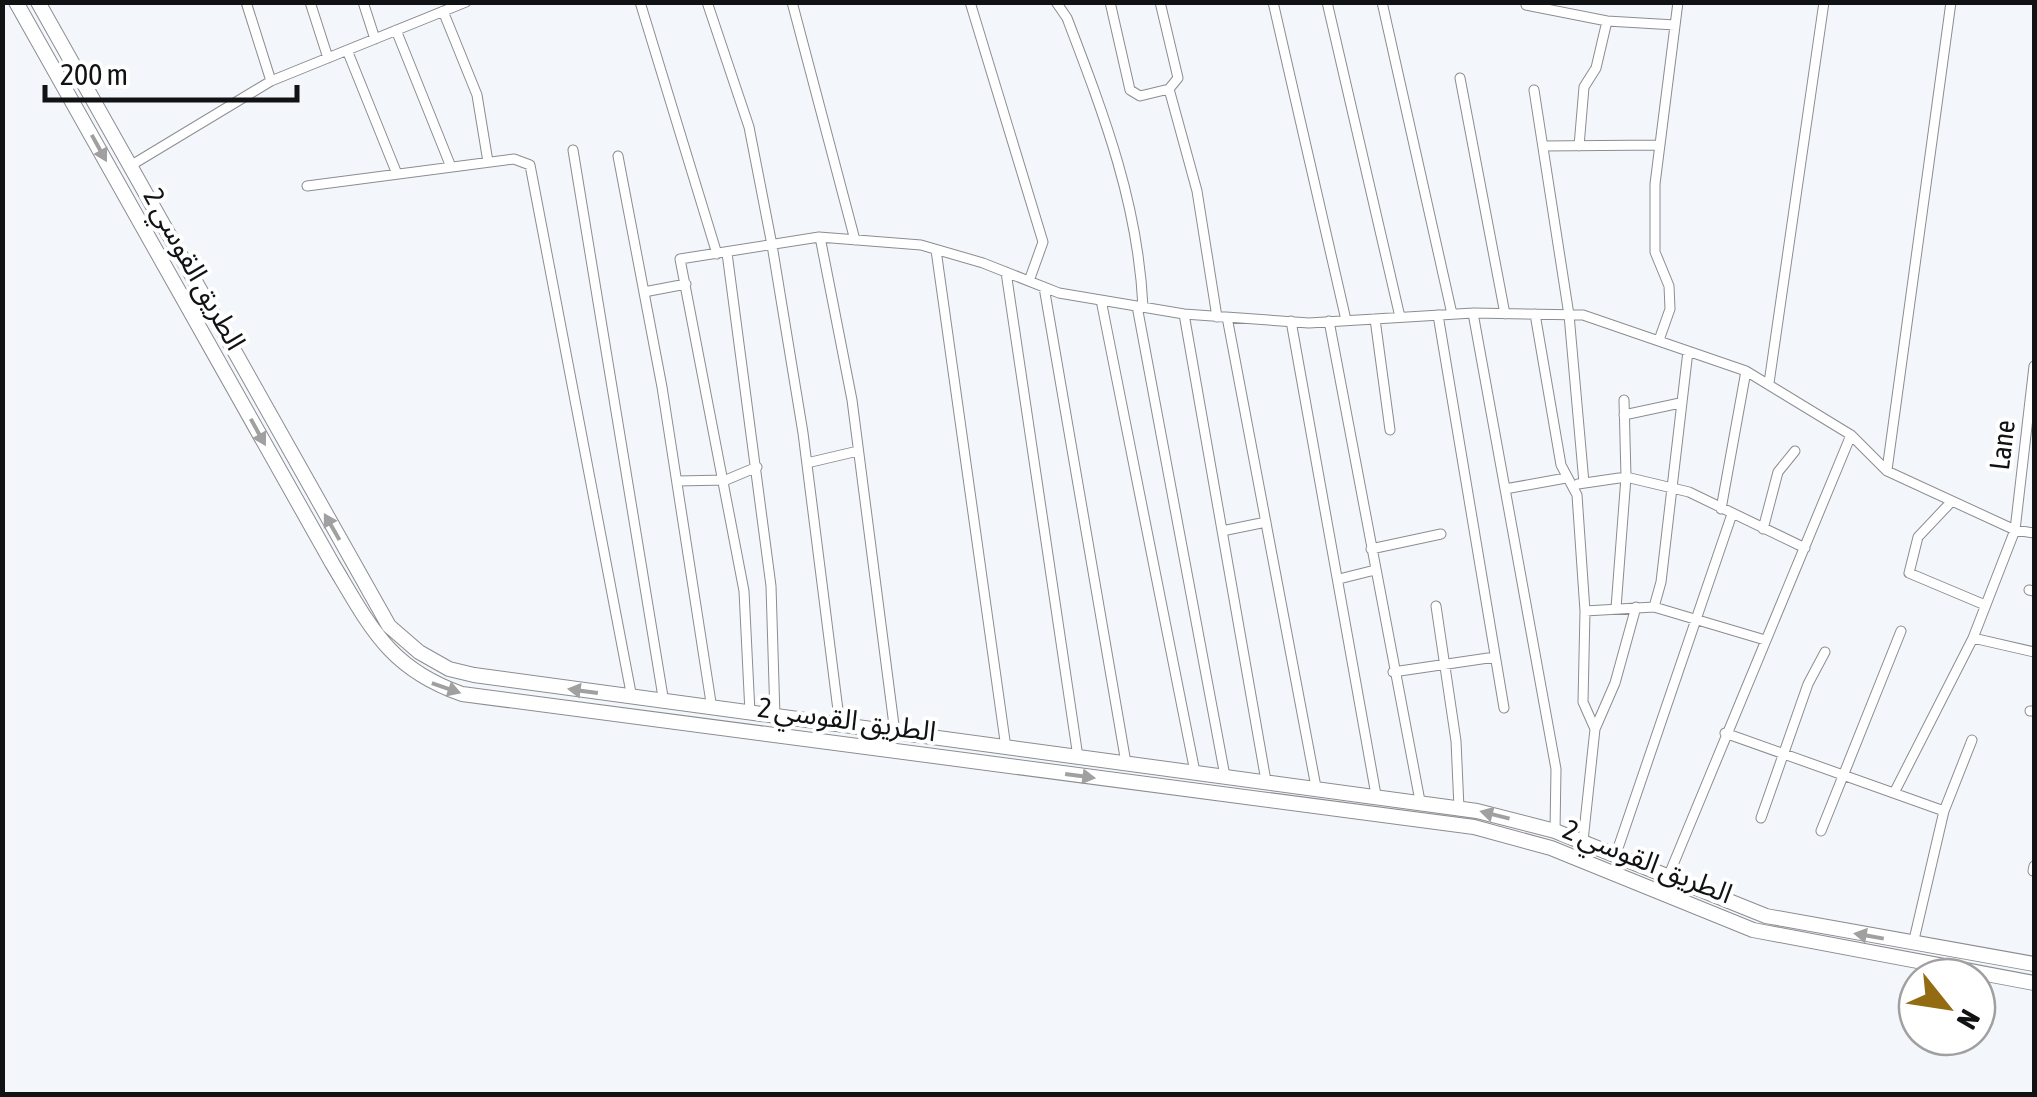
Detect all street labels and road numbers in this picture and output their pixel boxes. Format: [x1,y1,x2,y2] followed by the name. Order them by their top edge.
[133,183,253,358] street label: الطريق القوسي 2
[1983,418,2021,472] street label: Lane
[755,691,938,753] street label: الطريق القوسي 2
[1557,813,1737,915] street label: الطريق القوسي 2

